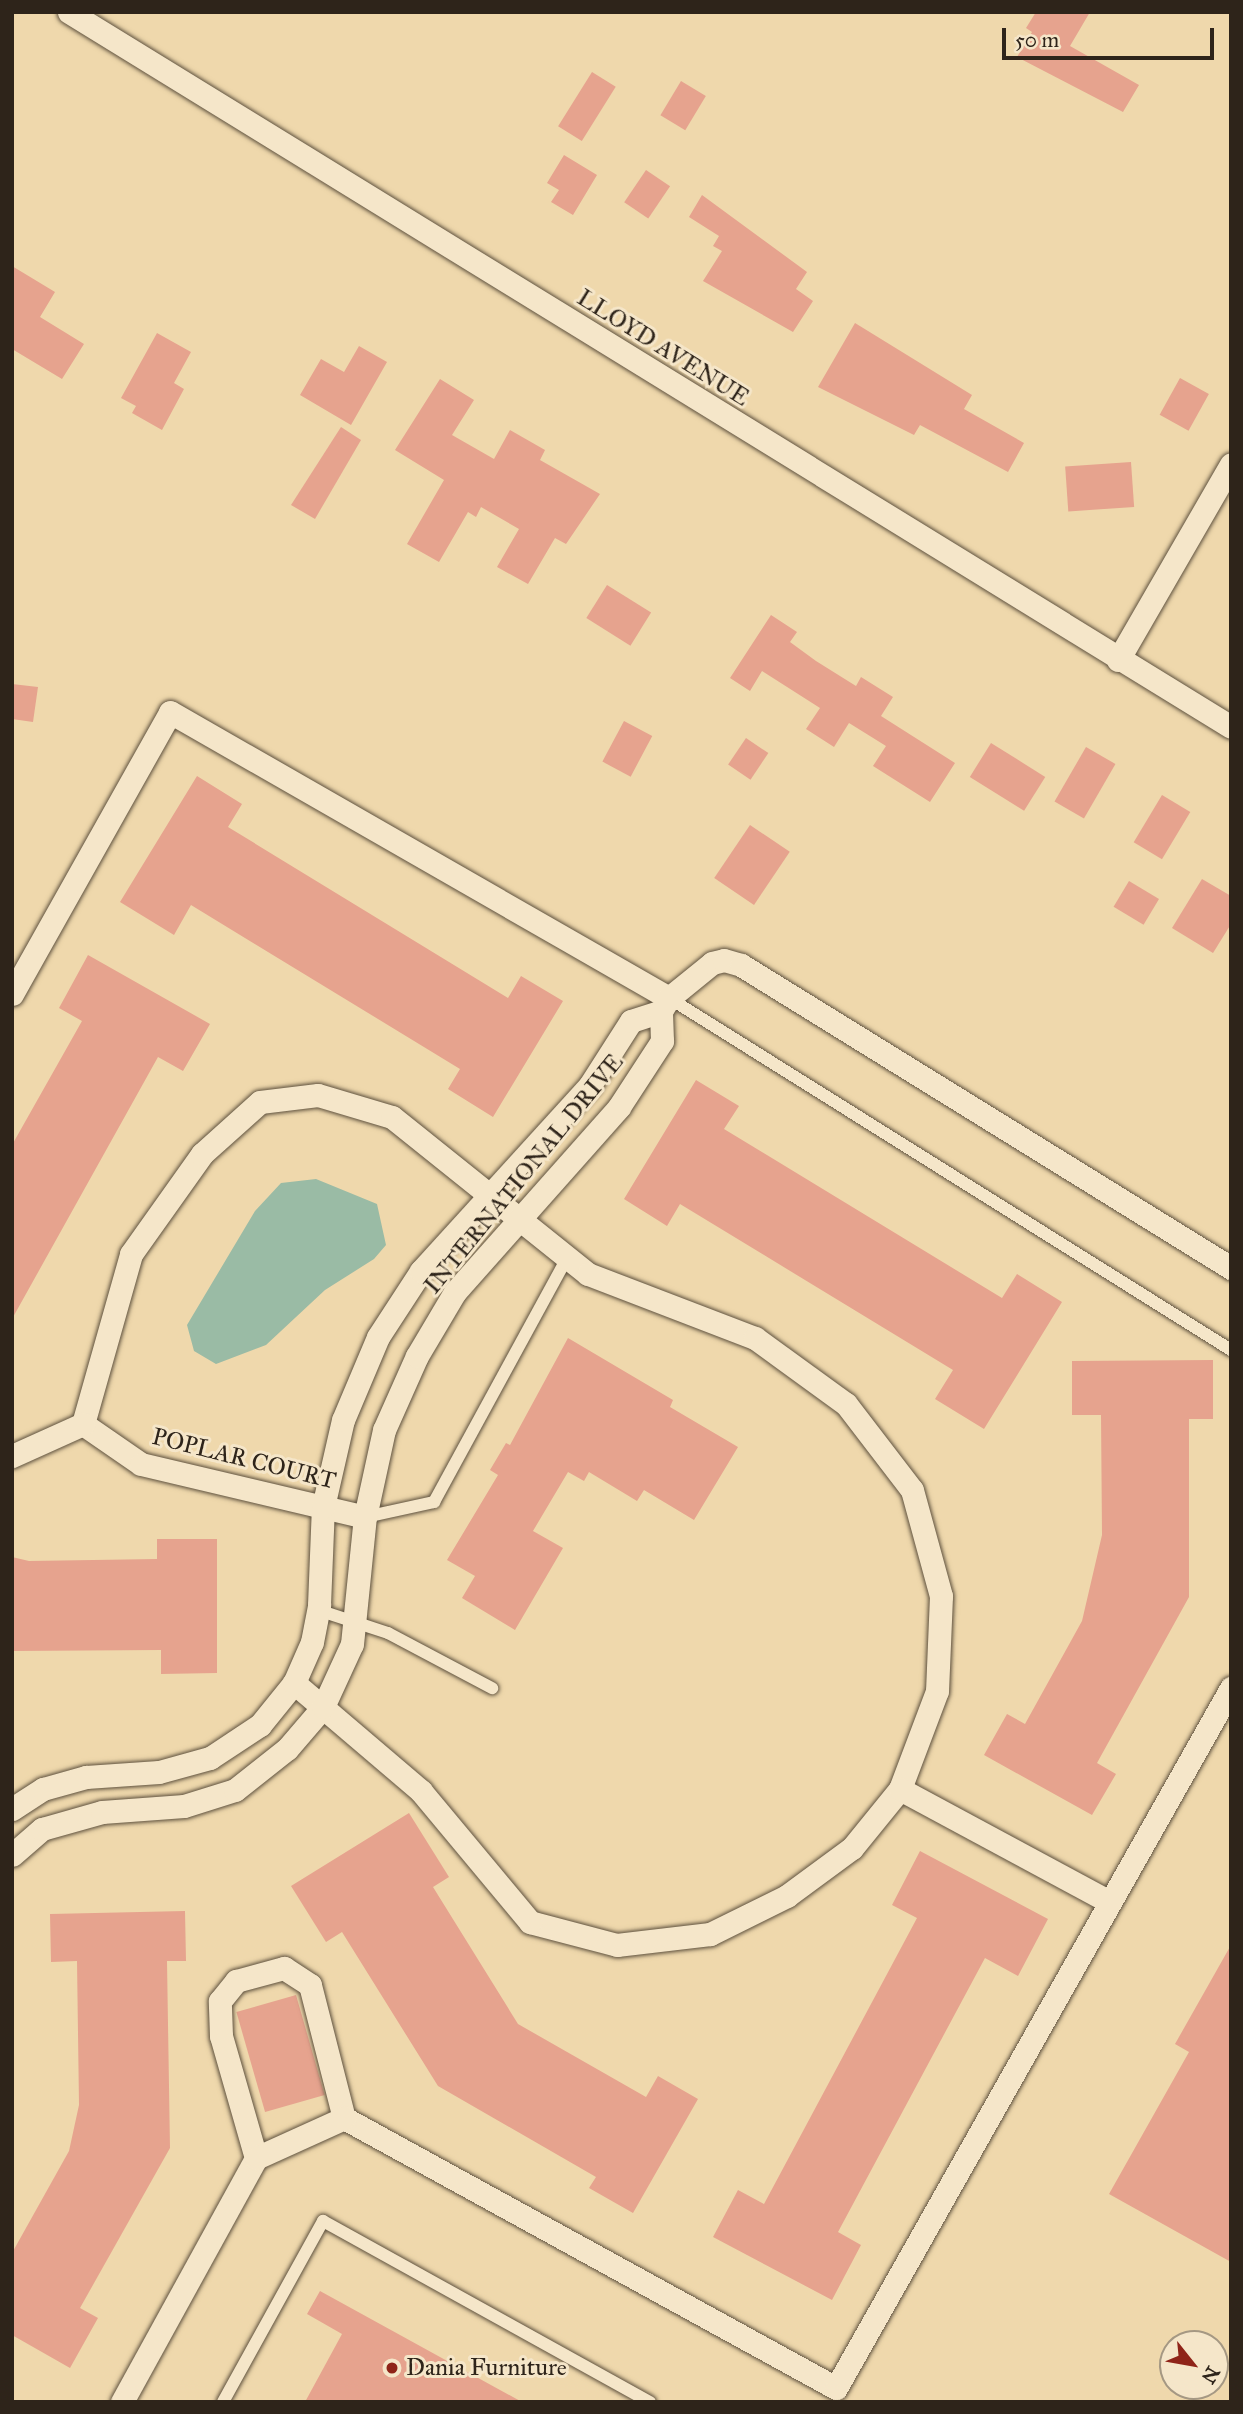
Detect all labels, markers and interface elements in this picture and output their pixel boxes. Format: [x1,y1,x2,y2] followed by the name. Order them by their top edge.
[1005,14,1217,58] scale bar
[1015,27,1059,53] text: 50 m
[572,283,754,413] street label: LLOYD AVENUE
[418,1048,630,1300] street label: INTERNATIONAL DRIVE
[149,1422,339,1496] street label: POPLAR COURT
[1159,2330,1229,2400] north arrow
[406,2354,567,2382] place label: Dania Furniture
[384,2360,400,2376] marker: Dania Furniture
[1197,2362,1225,2388] text: N

